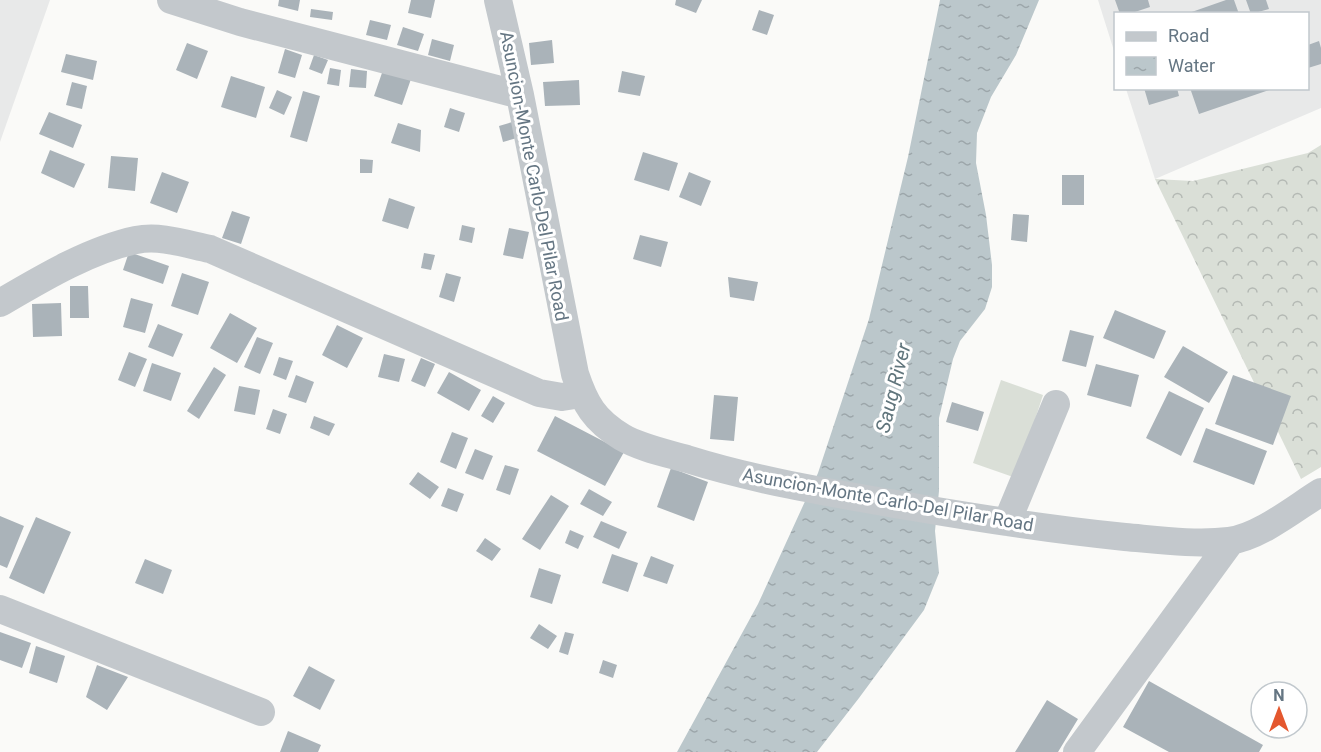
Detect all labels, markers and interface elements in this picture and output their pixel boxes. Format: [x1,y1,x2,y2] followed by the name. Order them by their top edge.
[1114,12,1309,90] legend
[1168,25,1209,46] text: Road
[496,29,573,323] street label: Asuncion-Monte Carlo-Del Pilar Road
[1168,55,1215,76] text: Water
[870,339,916,435] water label: Saug River
[741,464,1035,535] street label: Asuncion-Monte Carlo-Del Pilar Road
[1249,680,1309,740] north arrow
[1273,686,1285,705] text: N

